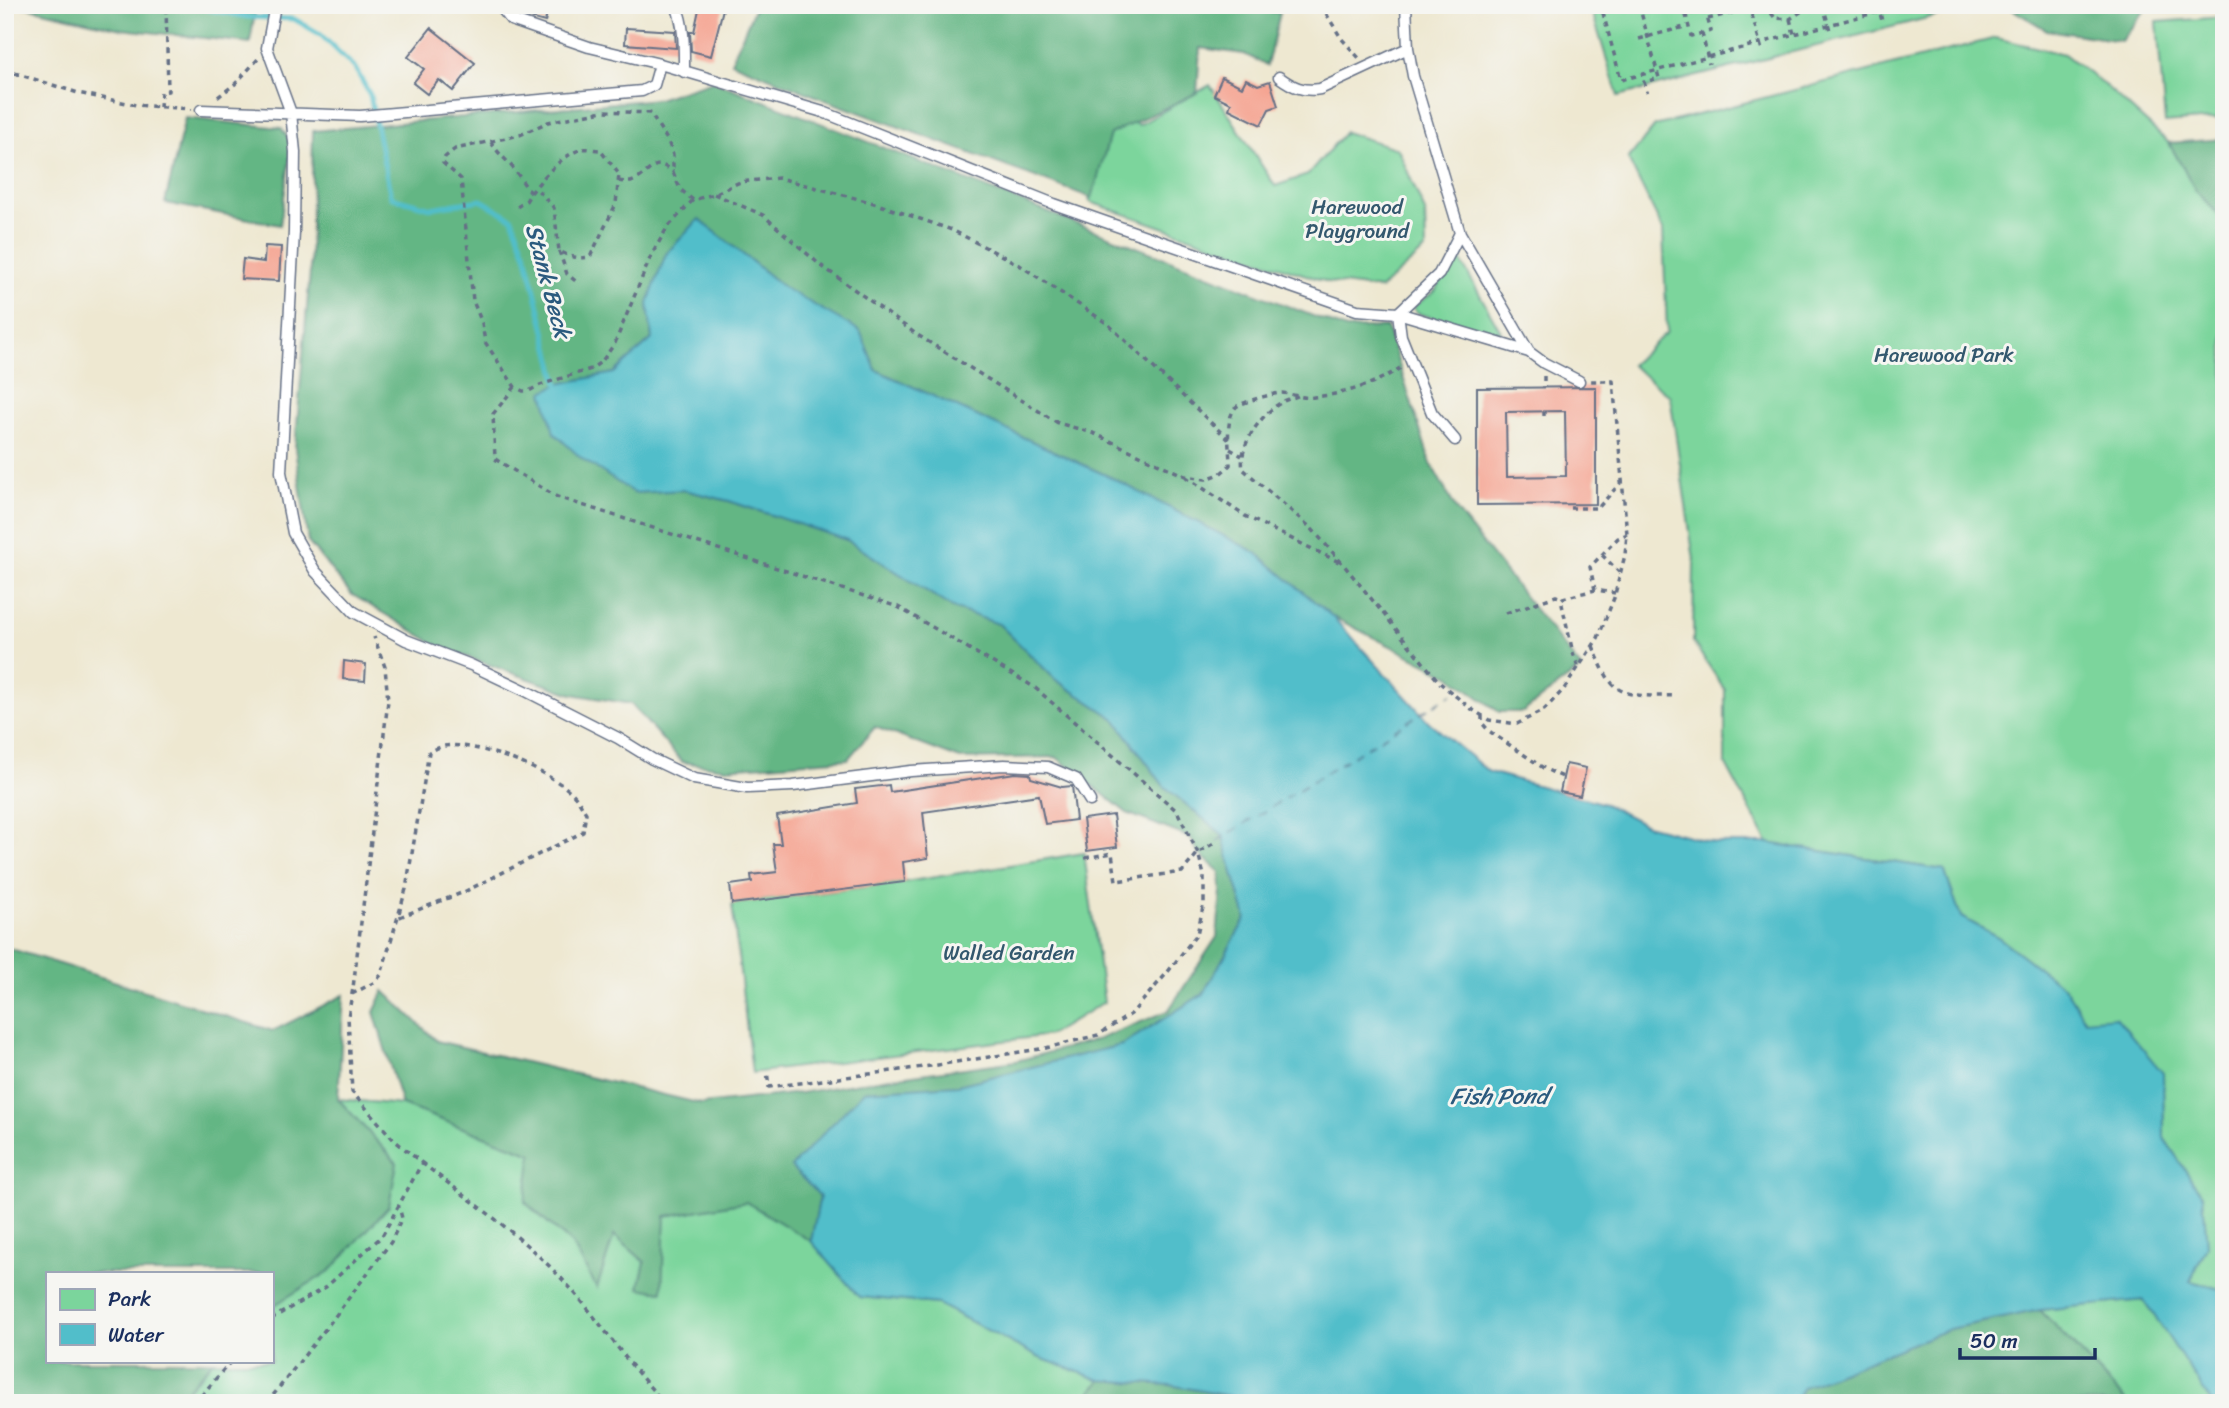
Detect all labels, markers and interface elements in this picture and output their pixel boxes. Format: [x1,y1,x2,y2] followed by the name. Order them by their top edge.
[1305,188,1411,250] park label: Harewood Playground
[513,219,584,345] water label: Stank Beck
[1874,336,2014,374] park label: Harewood Park
[943,934,1075,972] park label: Walled Garden
[1450,1076,1554,1117] water label: Fish Pond
[46,1272,273,1362] legend
[108,1280,151,1318] text: Park
[108,1316,165,1354] text: Water
[1960,1317,2094,1361] scale bar
[1970,1322,2018,1360] text: 50 m

